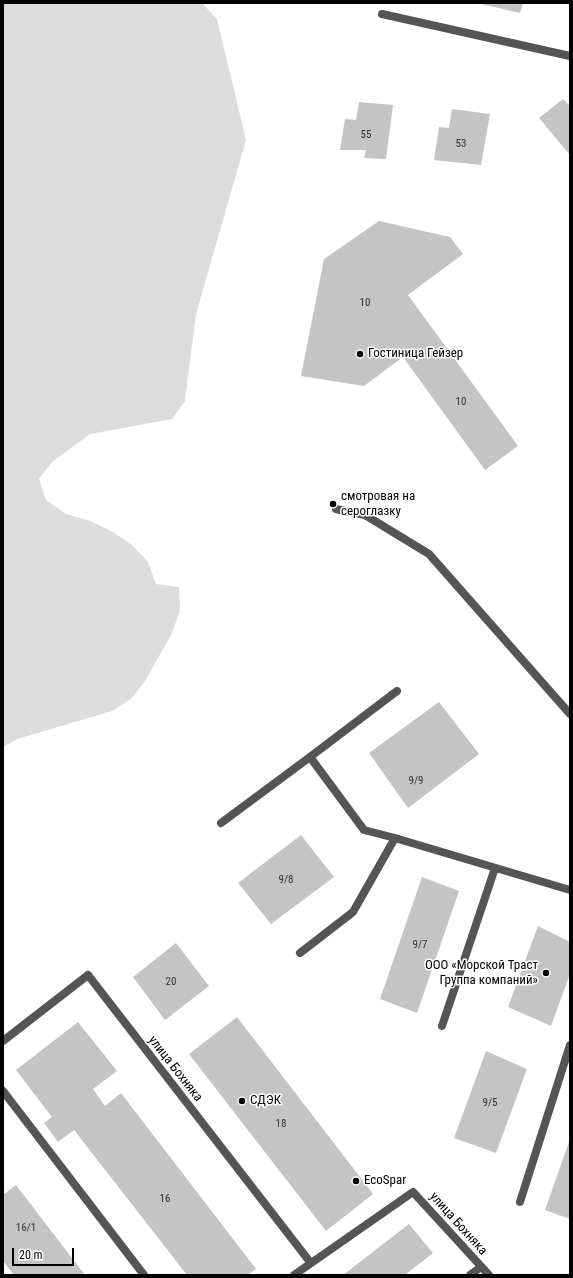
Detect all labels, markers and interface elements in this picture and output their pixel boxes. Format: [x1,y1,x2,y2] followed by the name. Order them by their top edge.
[361,128,371,142] house number: 55
[456,137,466,151] house number: 53
[360,296,370,310] house number: 10
[368,346,463,362] place label: Гостиница Гейзер
[355,349,365,359] marker: Гостиница Гейзер
[456,395,466,409] house number: 10
[341,489,415,520] place label: смотровая на сероглазку
[328,499,338,509] marker: смотровая на сероглазку
[409,774,423,788] house number: 9/9
[279,873,293,887] house number: 9/8
[413,938,427,952] house number: 9/7
[425,958,538,989] place label: ООО «Морской Траст Группа компаний»
[541,968,551,978] marker: ООО «Морской Траст Группа компаний»
[166,975,176,989] house number: 20
[145,1033,205,1105] street label: улица Бохняка
[250,1093,281,1109] place label: СДЭК
[237,1096,247,1106] marker: СДЭК
[483,1096,497,1110] house number: 9/5
[276,1117,286,1131] house number: 18
[364,1173,406,1189] place label: EcoSpar
[351,1176,361,1186] marker: EcoSpar
[426,1189,490,1259] street label: улица Бохняка
[160,1192,170,1206] house number: 16
[16,1221,36,1235] house number: 16/1
[14,1240,76,1266] scale bar
[19,1248,43,1262] text: 20 m

